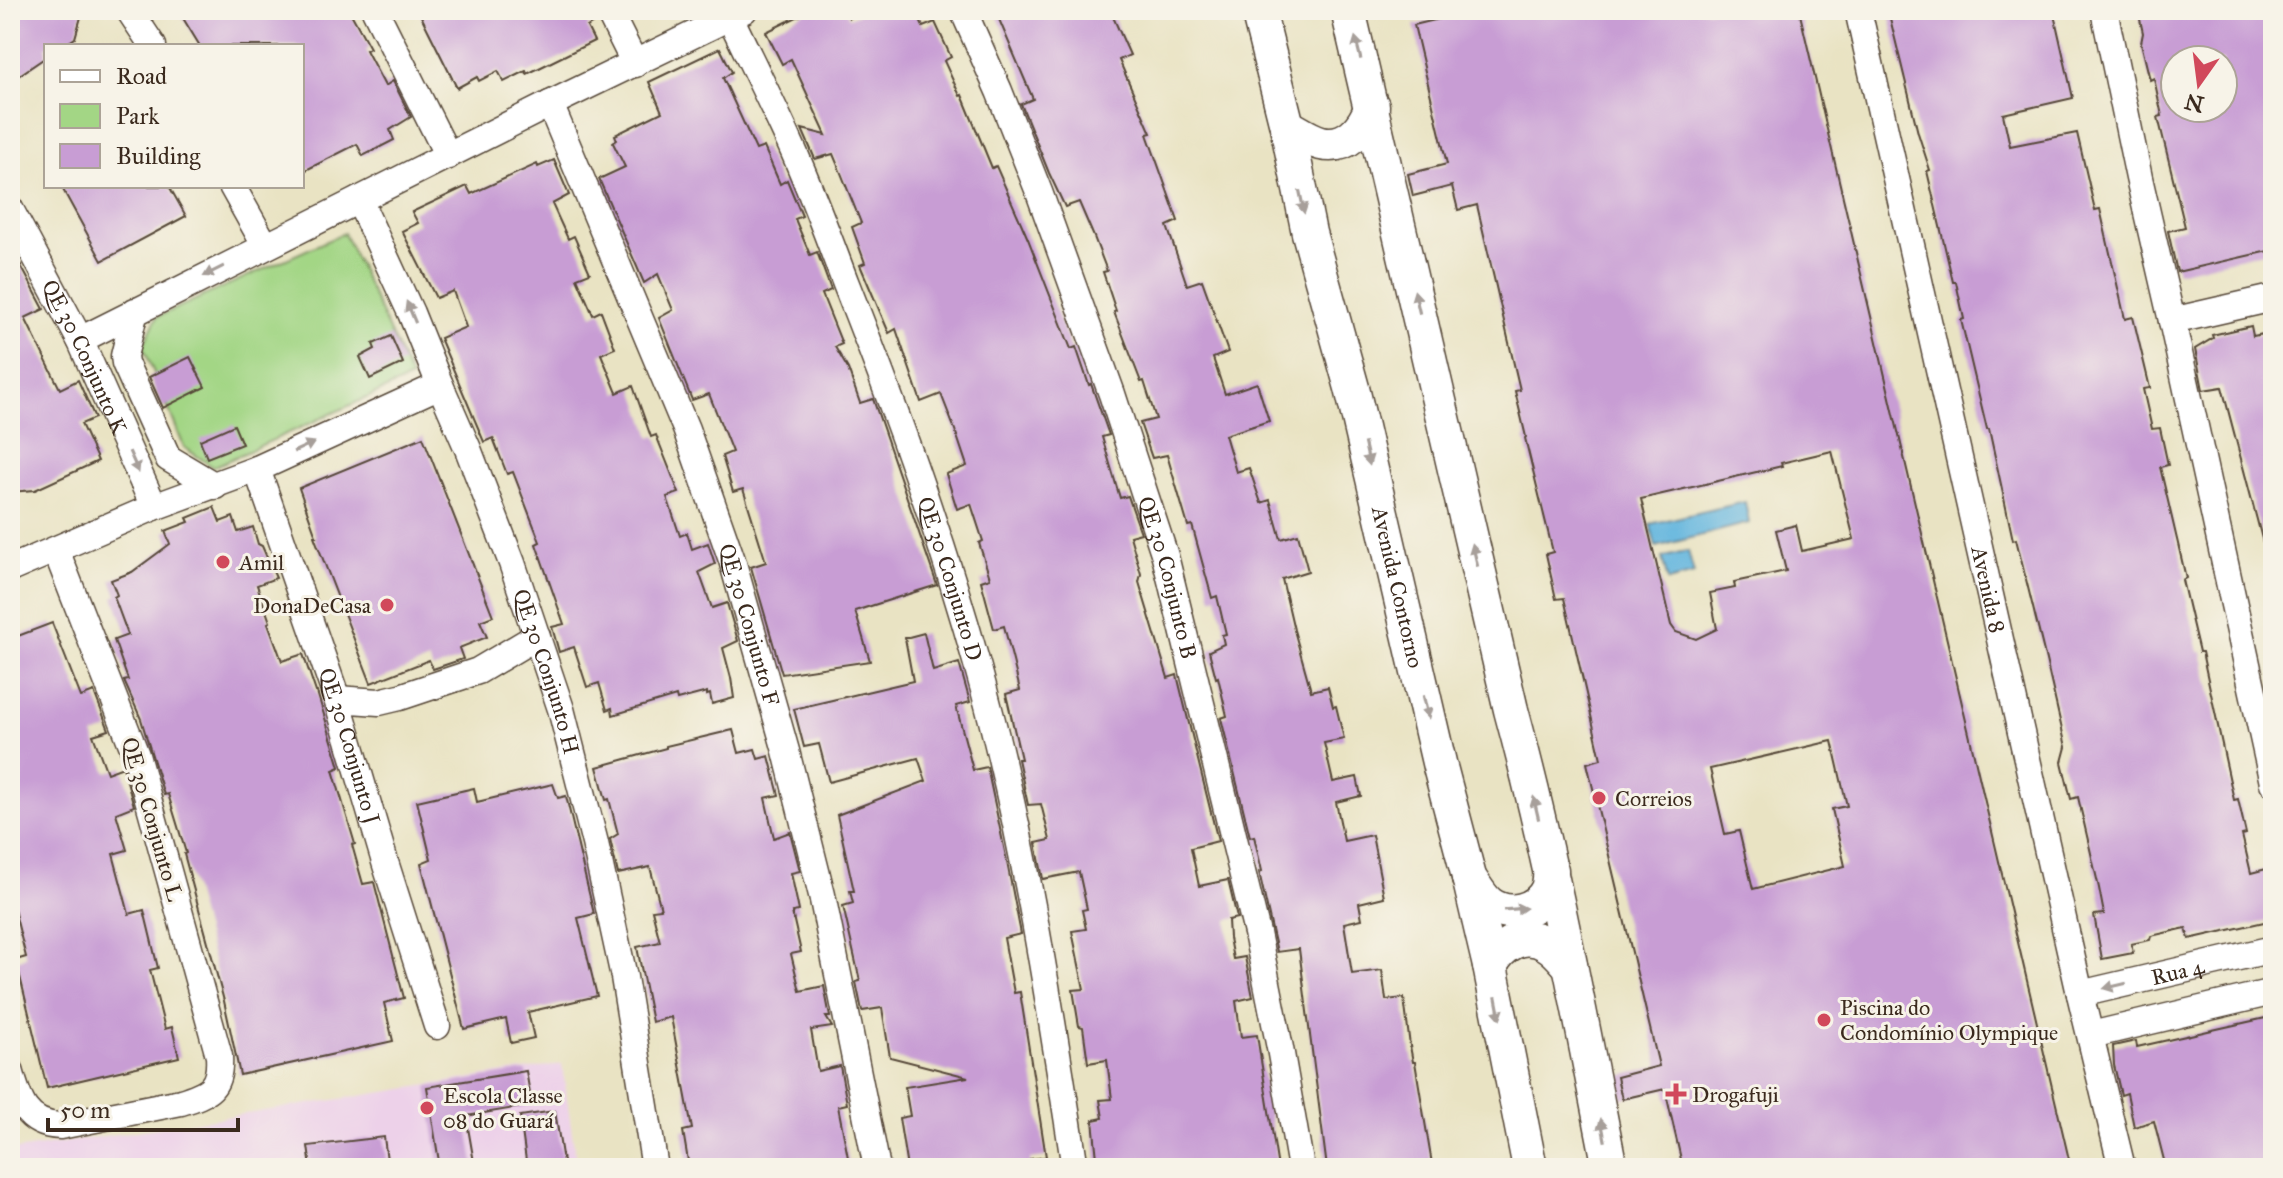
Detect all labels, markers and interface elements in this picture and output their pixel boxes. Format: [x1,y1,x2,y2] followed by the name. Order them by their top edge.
[1351,36,1363,61] one-way arrow
[44,44,304,188] legend
[2159,44,2239,124] north arrow
[116,61,167,91] text: Road
[2182,87,2207,118] text: N
[116,101,160,131] text: Park
[116,141,201,171] text: Building
[1296,190,1309,215] one-way arrow
[202,264,225,278] one-way arrow
[36,275,134,440] street label: QE 30 Conjunto K
[1410,289,1423,314] one-way arrow
[404,300,417,324] one-way arrow
[293,440,316,454] one-way arrow
[1361,441,1374,466] one-way arrow
[127,450,141,474] one-way arrow
[912,493,988,664] street label: QE 30 Conjunto D
[1132,493,1203,662] street label: QE 30 Conjunto B
[1366,503,1430,671] street label: Avenida Contorno
[713,540,785,709] street label: QE 30 Conjunto F
[1468,542,1481,567] one-way arrow
[1965,543,2011,635] street label: Avenida 8
[238,549,284,576] place label: Amil
[214,553,232,571] marker: Amil
[508,585,585,757] street label: QE 30 Conjunto H
[253,592,372,619] place label: DonaDeCasa
[378,596,396,614] marker: DonaDeCasa
[313,664,386,827] street label: QE 30 Conjunto J
[1420,695,1433,720] one-way arrow
[116,734,189,904] street label: QE 30 Conjunto L
[1615,785,1692,812] place label: Correios
[1590,789,1608,807] marker: Correios
[1529,795,1542,820] one-way arrow
[1503,902,1528,915] one-way arrow
[2148,952,2207,991] street label: Rua 4
[2103,980,2128,993] one-way arrow
[1840,994,2058,1046] place label: Piscina do Condomínio Olympique
[1492,996,1504,1021] one-way arrow
[1815,1011,1833,1029] marker: Piscina do Condomínio Olympique
[1692,1081,1779,1108] place label: Drogafuji
[48,1082,238,1132] scale bar
[443,1082,563,1134] place label: Escola Classe 08 do Guará
[1667,1085,1685,1103] marker: Drogafuji
[60,1095,110,1125] text: 50 m
[418,1099,436,1117] marker: Escola Classe 08 do Guará
[1596,1118,1608,1143] one-way arrow

